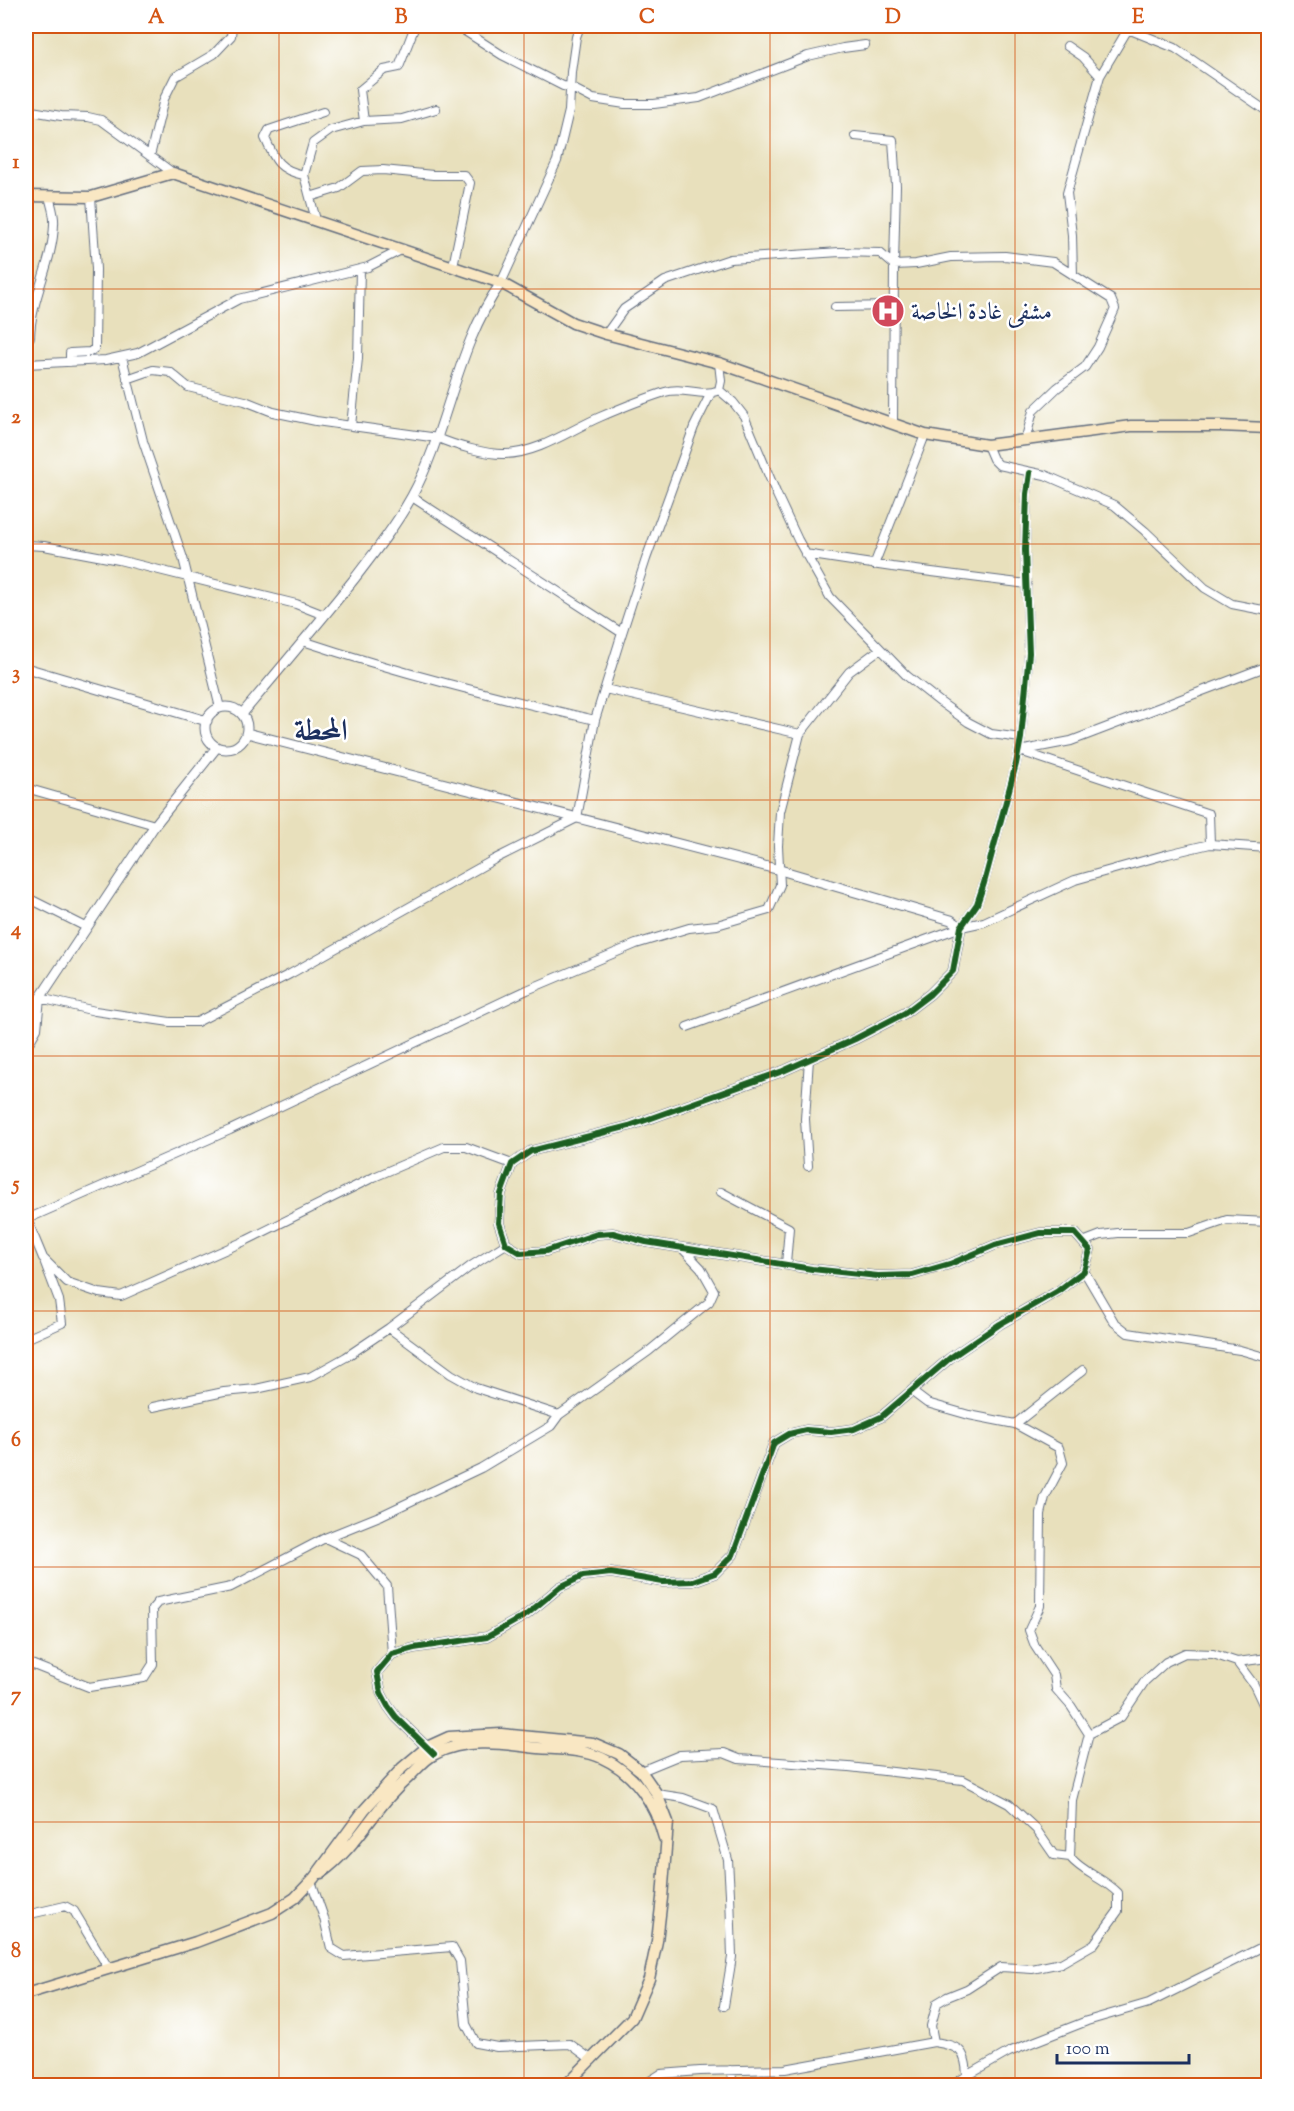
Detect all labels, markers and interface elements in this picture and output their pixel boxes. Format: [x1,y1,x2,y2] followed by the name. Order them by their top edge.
[148,4,165,33] text: A
[395,4,408,33] text: B
[639,4,655,33] text: C
[885,4,901,33] text: D
[1132,4,1145,33] text: E
[13,149,20,178] text: 1
[870,293,906,329] hospital icon: مشفى غادة الخاصة
[911,296,1052,330] place label: مشفى غادة الخاصة
[11,404,21,433] text: 2
[12,660,20,689] text: 3
[294,711,348,754] district label: المحطة
[10,916,21,945] text: 4
[11,1171,20,1200] text: 5
[11,1427,21,1456] text: 6
[11,1682,22,1711] text: 7
[11,1938,21,1967] text: 8
[1057,2027,1189,2065] scale bar
[1066,2037,1110,2063] text: 100 m

